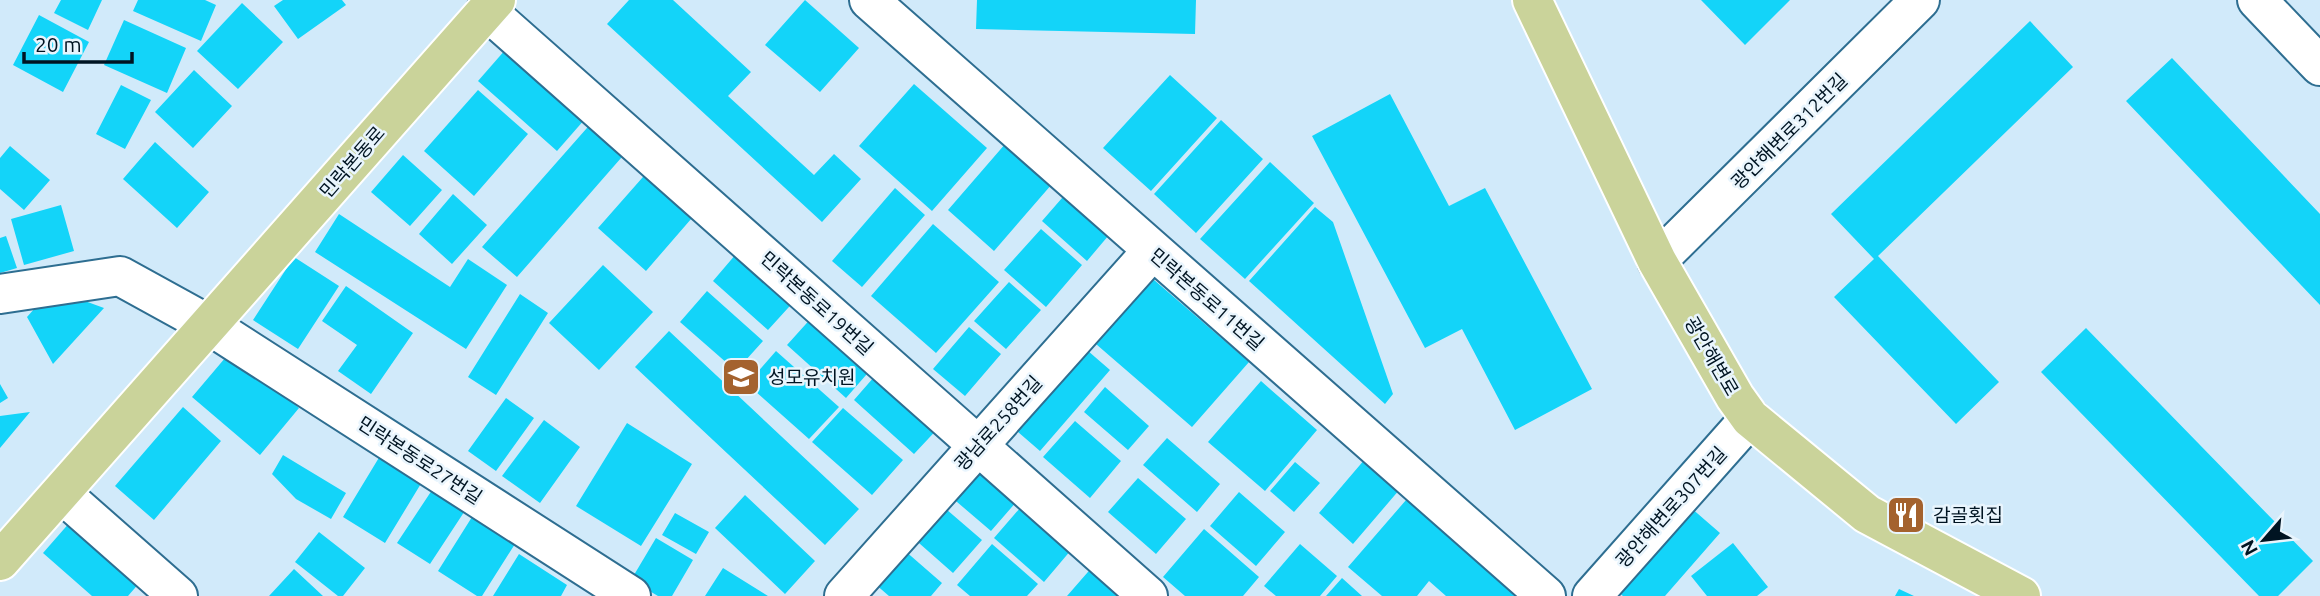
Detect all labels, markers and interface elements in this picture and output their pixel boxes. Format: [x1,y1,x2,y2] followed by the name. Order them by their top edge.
[24,21,133,65] scale bar
[35,32,82,56] text: 20 m
[1727,69,1851,193] street label: 광안해변로312번길
[315,122,389,202] street label: 민락본동로
[1146,244,1268,354] street label: 민락본동로11번길
[756,247,878,359] street label: 민락본동로19번길
[1681,313,1743,399] street label: 광안해변로
[720,356,762,398] school or university icon: 성모유치원
[768,366,855,388] place label: 성모유치원
[950,371,1046,475] street label: 광남로258번길
[354,412,486,508] street label: 민락본동로27번길
[1611,442,1731,572] street label: 광안해변로307번길
[1885,494,1927,536] restaurant icon: 감골횟집
[1933,504,2003,526] place label: 감골횟집
[2229,505,2299,575] north arrow
[2236,537,2262,559] text: N

